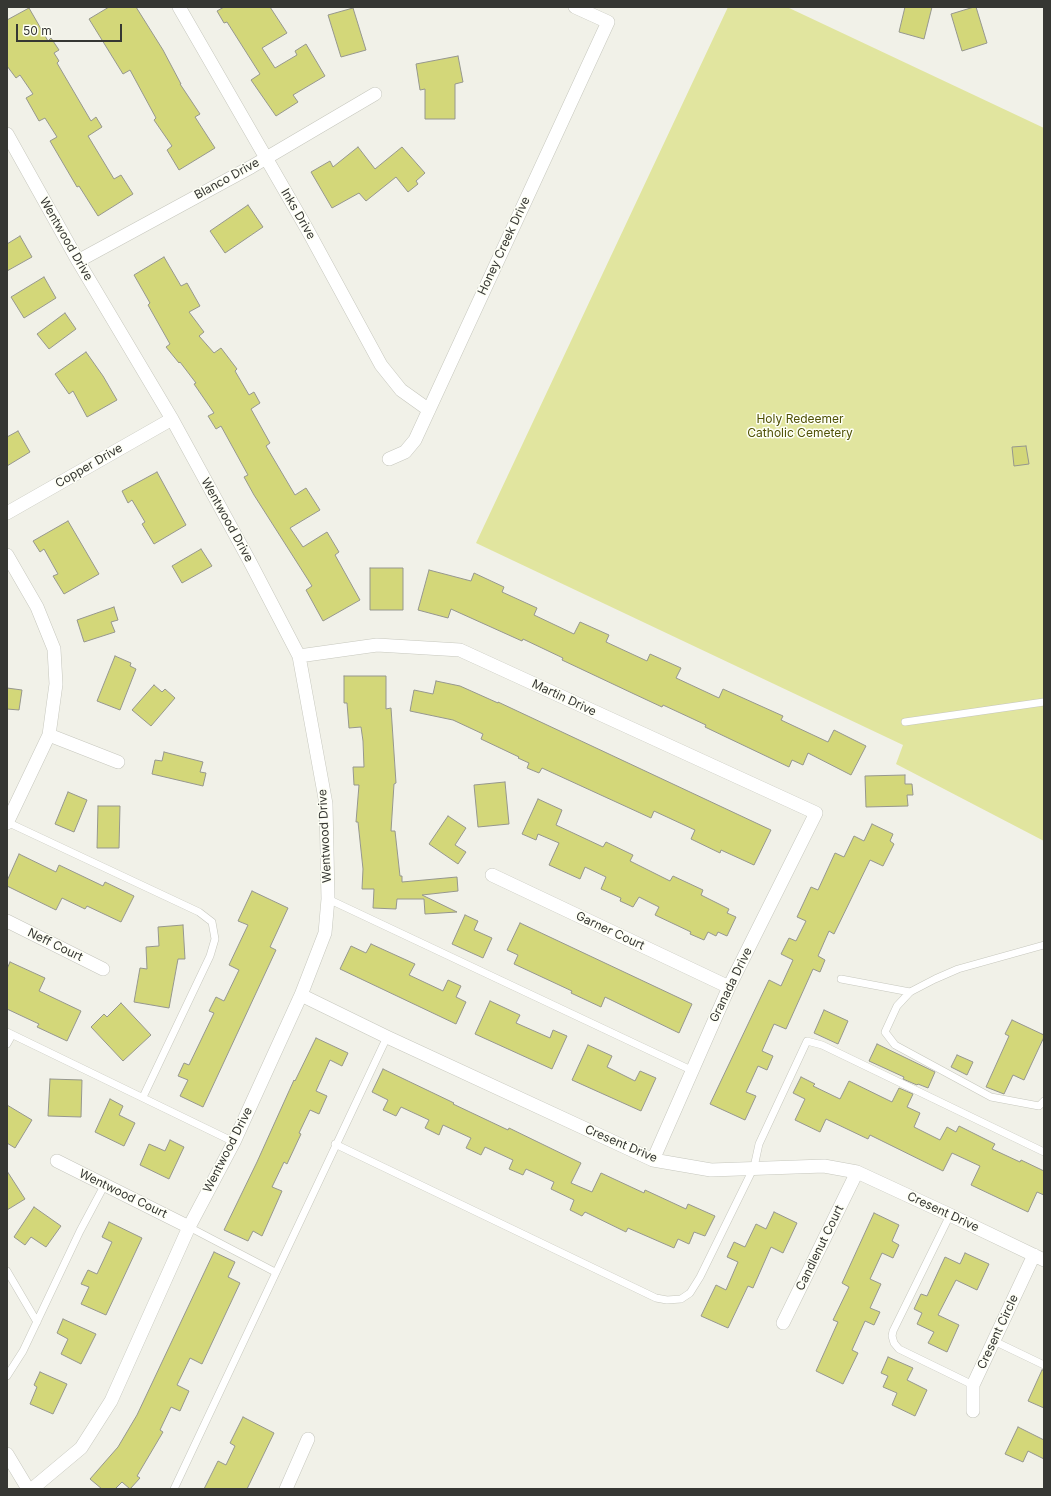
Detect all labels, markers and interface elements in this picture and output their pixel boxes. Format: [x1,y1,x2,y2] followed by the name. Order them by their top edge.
[18,16,124,42] scale bar
[23,23,52,38] text: 50 m
[192,155,262,203] street label: Blanco Drive
[278,186,318,242] street label: Inks Drive
[36,195,96,283] street label: Wentwood Drive
[475,195,533,297] street label: Honey Creek Drive
[747,412,853,440] park label: Holy Redeemer Catholic Cemetery
[53,441,125,491] street label: Copper Drive
[198,475,256,565] street label: Wentwood Drive
[530,677,598,719] street label: Martin Drive
[315,789,335,883] street label: Wentwood Drive
[573,909,647,953] street label: Garner Court
[25,925,85,965] street label: Neff Court
[707,945,755,1025] street label: Granada Drive
[200,1105,256,1195] street label: Wentwood Drive
[582,1122,660,1166] street label: Cresent Drive
[77,1167,169,1221] street label: Wentwood Court
[905,1189,981,1235] street label: Cresent Drive
[793,1203,847,1293] street label: Candlenut Court
[974,1292,1022,1372] street label: Cresent Circle

